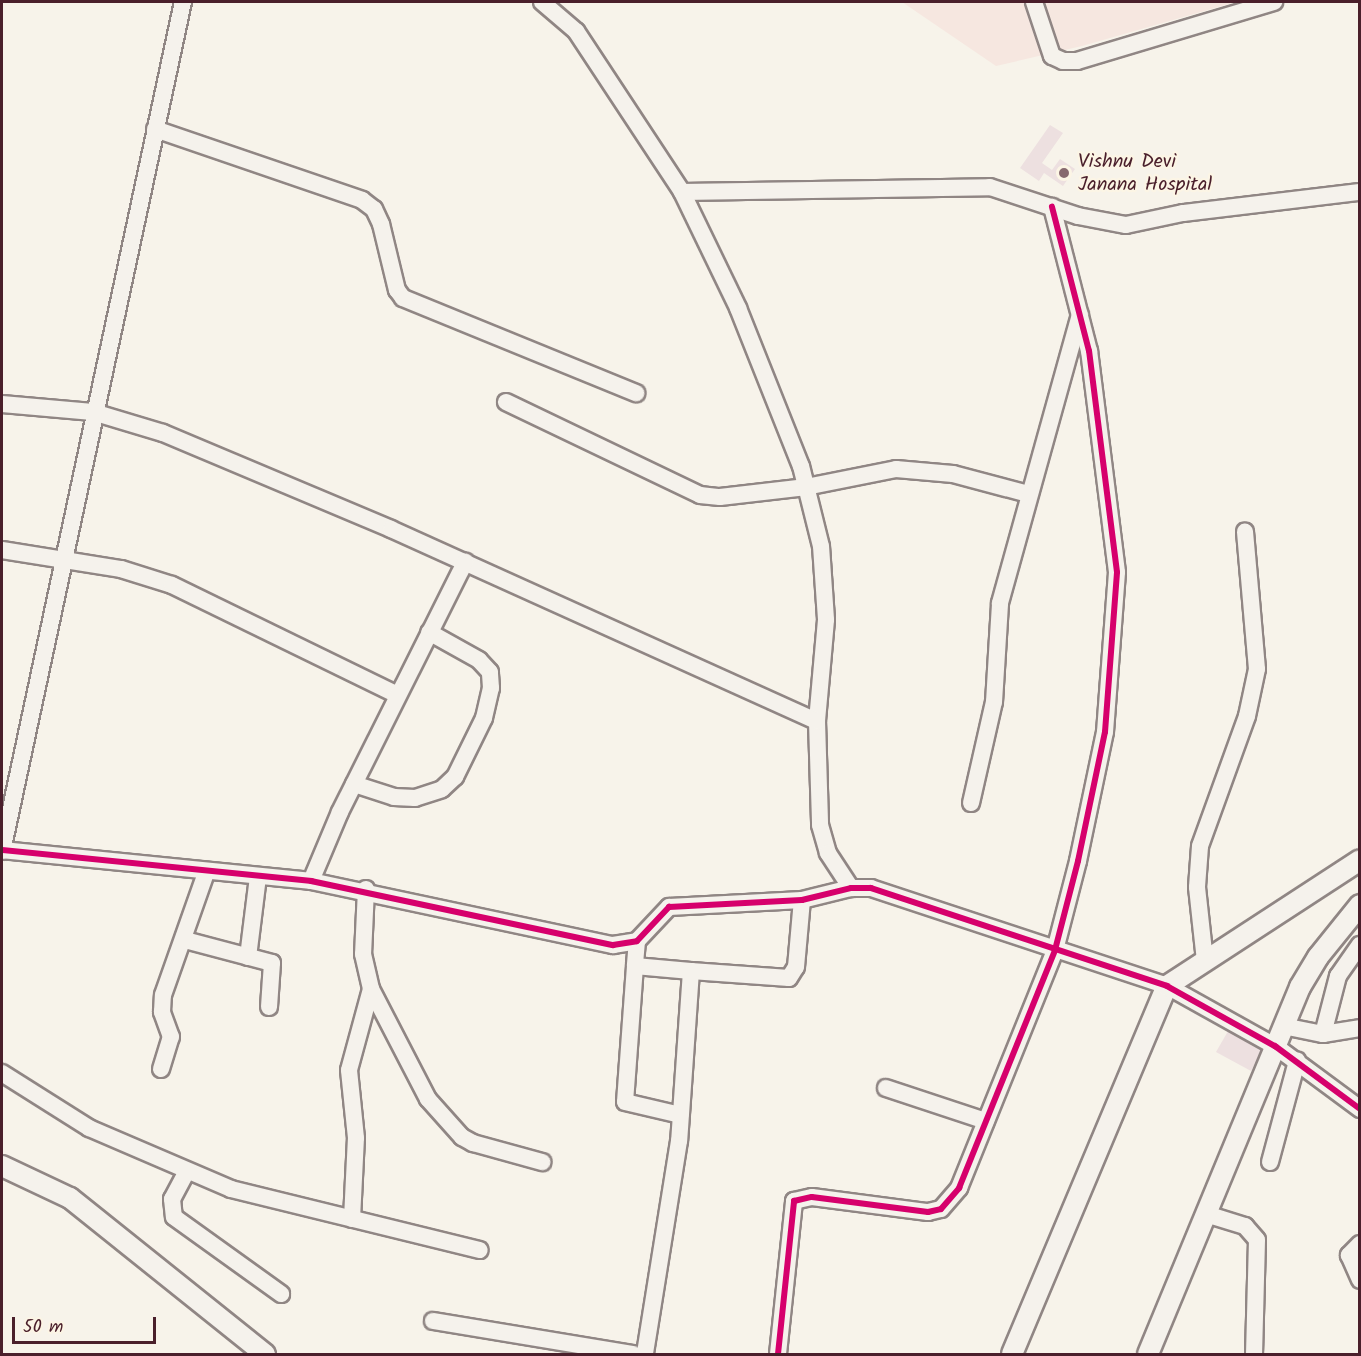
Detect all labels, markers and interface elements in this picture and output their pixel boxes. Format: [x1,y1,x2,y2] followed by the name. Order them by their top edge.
[1078,150,1212,197] place label: Vishnu Devi Janana Hospital
[1055,164,1073,182] marker: Vishnu Devi Janana Hospital
[15,1305,159,1343] scale bar
[23,1313,63,1342] text: 50 m

